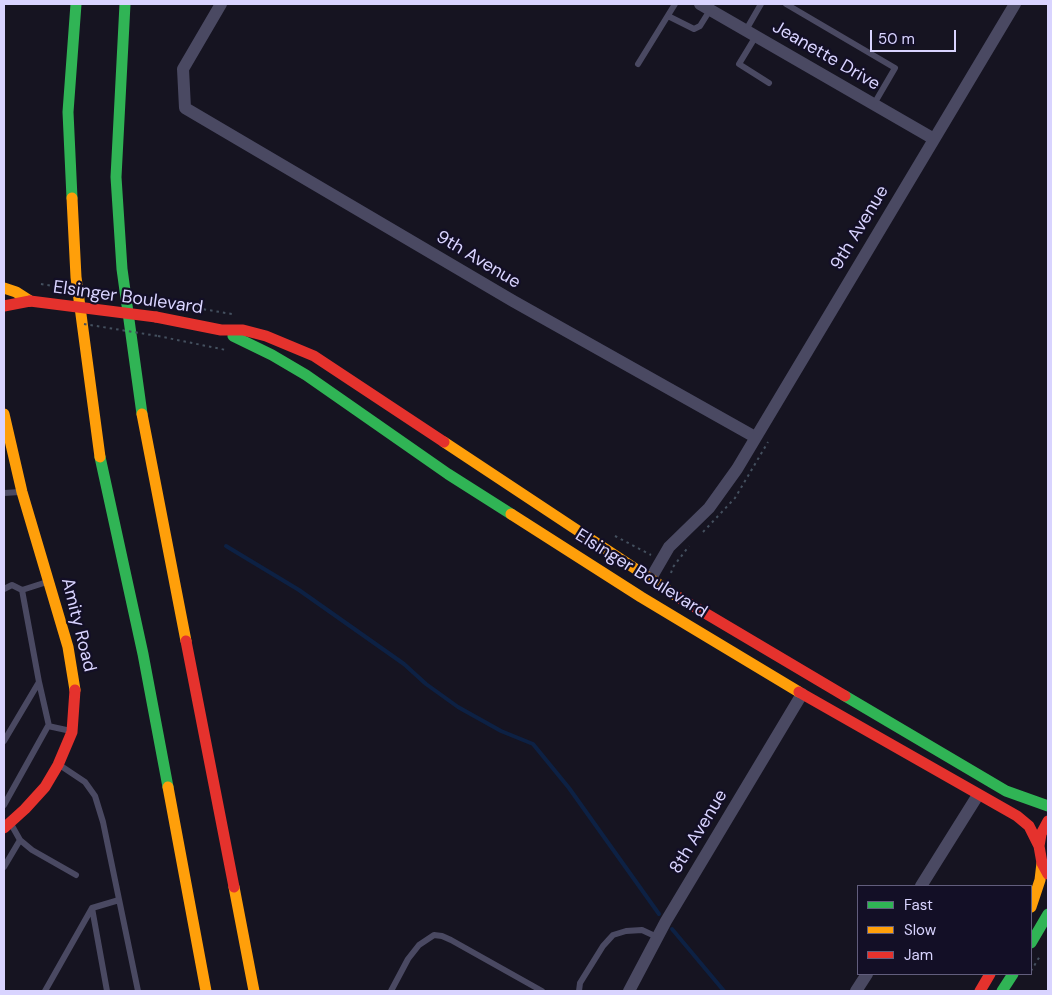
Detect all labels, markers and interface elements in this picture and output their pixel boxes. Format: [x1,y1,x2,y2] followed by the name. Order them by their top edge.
[768,16,884,96] street label: Jeanette Drive
[872,20,958,52] scale bar
[878,29,915,49] text: 50 m
[826,182,894,274] street label: 9th Avenue
[432,226,524,294] street label: 9th Avenue
[52,277,204,319] street label: Elsinger Boulevard
[571,525,711,623] street label: Elsinger Boulevard
[56,576,100,674] street label: Amity Road
[665,786,733,878] street label: 8th Avenue
[857,885,1032,975] legend
[904,895,933,915] text: Fast
[904,920,936,940] text: Slow
[904,945,933,965] text: Jam

